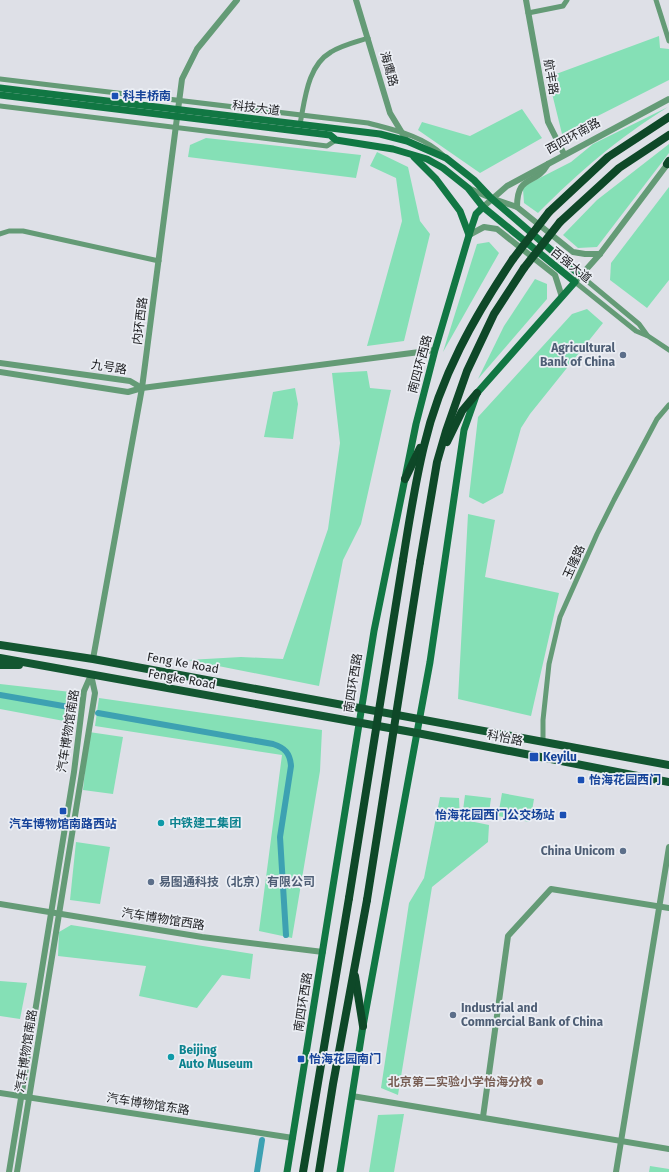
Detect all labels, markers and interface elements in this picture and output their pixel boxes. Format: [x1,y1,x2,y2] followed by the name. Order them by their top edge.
[377,50,401,88] street label: 海鹰路
[541,58,561,96] street label: 航丰路
[123,89,171,103] place label: 科丰桥南
[110,91,120,101] marker: 科丰桥南
[231,98,281,118] street label: 科技大道
[543,115,603,157] street label: 西四环南路
[548,244,594,286] street label: 百强大道
[130,296,150,346] street label: 内环西路
[405,333,435,395] street label: 南四环西路
[540,341,615,369] place label: Agricultural Bank of China
[618,350,628,360] marker: Agricultural Bank of China
[90,357,128,377] street label: 九号路
[560,543,588,581] street label: 玉隆路
[146,650,220,676] street label: Feng Ke Road
[341,652,365,714] street label: 南四环西路
[147,666,217,692] street label: Fengke Road
[55,688,81,774] street label: 汽车博物馆南路
[486,728,524,748] street label: 科怡路
[543,750,577,764] place label: Keyilu
[528,751,540,763] marker: Keyilu
[589,773,661,787] place label: 怡海花园西门
[576,775,586,785] marker: 怡海花园西门
[58,806,68,816] marker: 汽车博物馆南路西站
[435,808,555,822] place label: 怡海花园西门公交场站
[558,810,568,820] marker: 怡海花园西门公交场站
[169,816,241,830] place label: 中铁建工集团
[9,817,117,831] place label: 汽车博物馆南路西站
[156,818,166,828] marker: 中铁建工集团
[541,844,615,858] place label: China Unicom
[618,846,628,856] marker: China Unicom
[159,875,315,889] place label: 易图通科技（北京）有限公司
[146,877,156,887] marker: 易图通科技（北京）有限公司
[120,906,206,932] street label: 汽车博物馆西路
[291,971,315,1033] street label: 南四环西路
[461,1001,604,1029] place label: Industrial and Commercial Bank of China
[13,1008,39,1094] street label: 汽车博物馆南路
[448,1010,458,1020] marker: Industrial and Commercial Bank of China
[178,1043,253,1071] place label: Beijing Auto Museum
[166,1052,176,1062] marker: Beijing Auto Museum
[309,1052,381,1066] place label: 怡海花园南门
[296,1054,306,1064] marker: 怡海花园南门
[388,1075,532,1089] place label: 北京第二实验小学怡海分校
[535,1077,545,1087] marker: 北京第二实验小学怡海分校
[105,1091,191,1117] street label: 汽车博物馆东路

